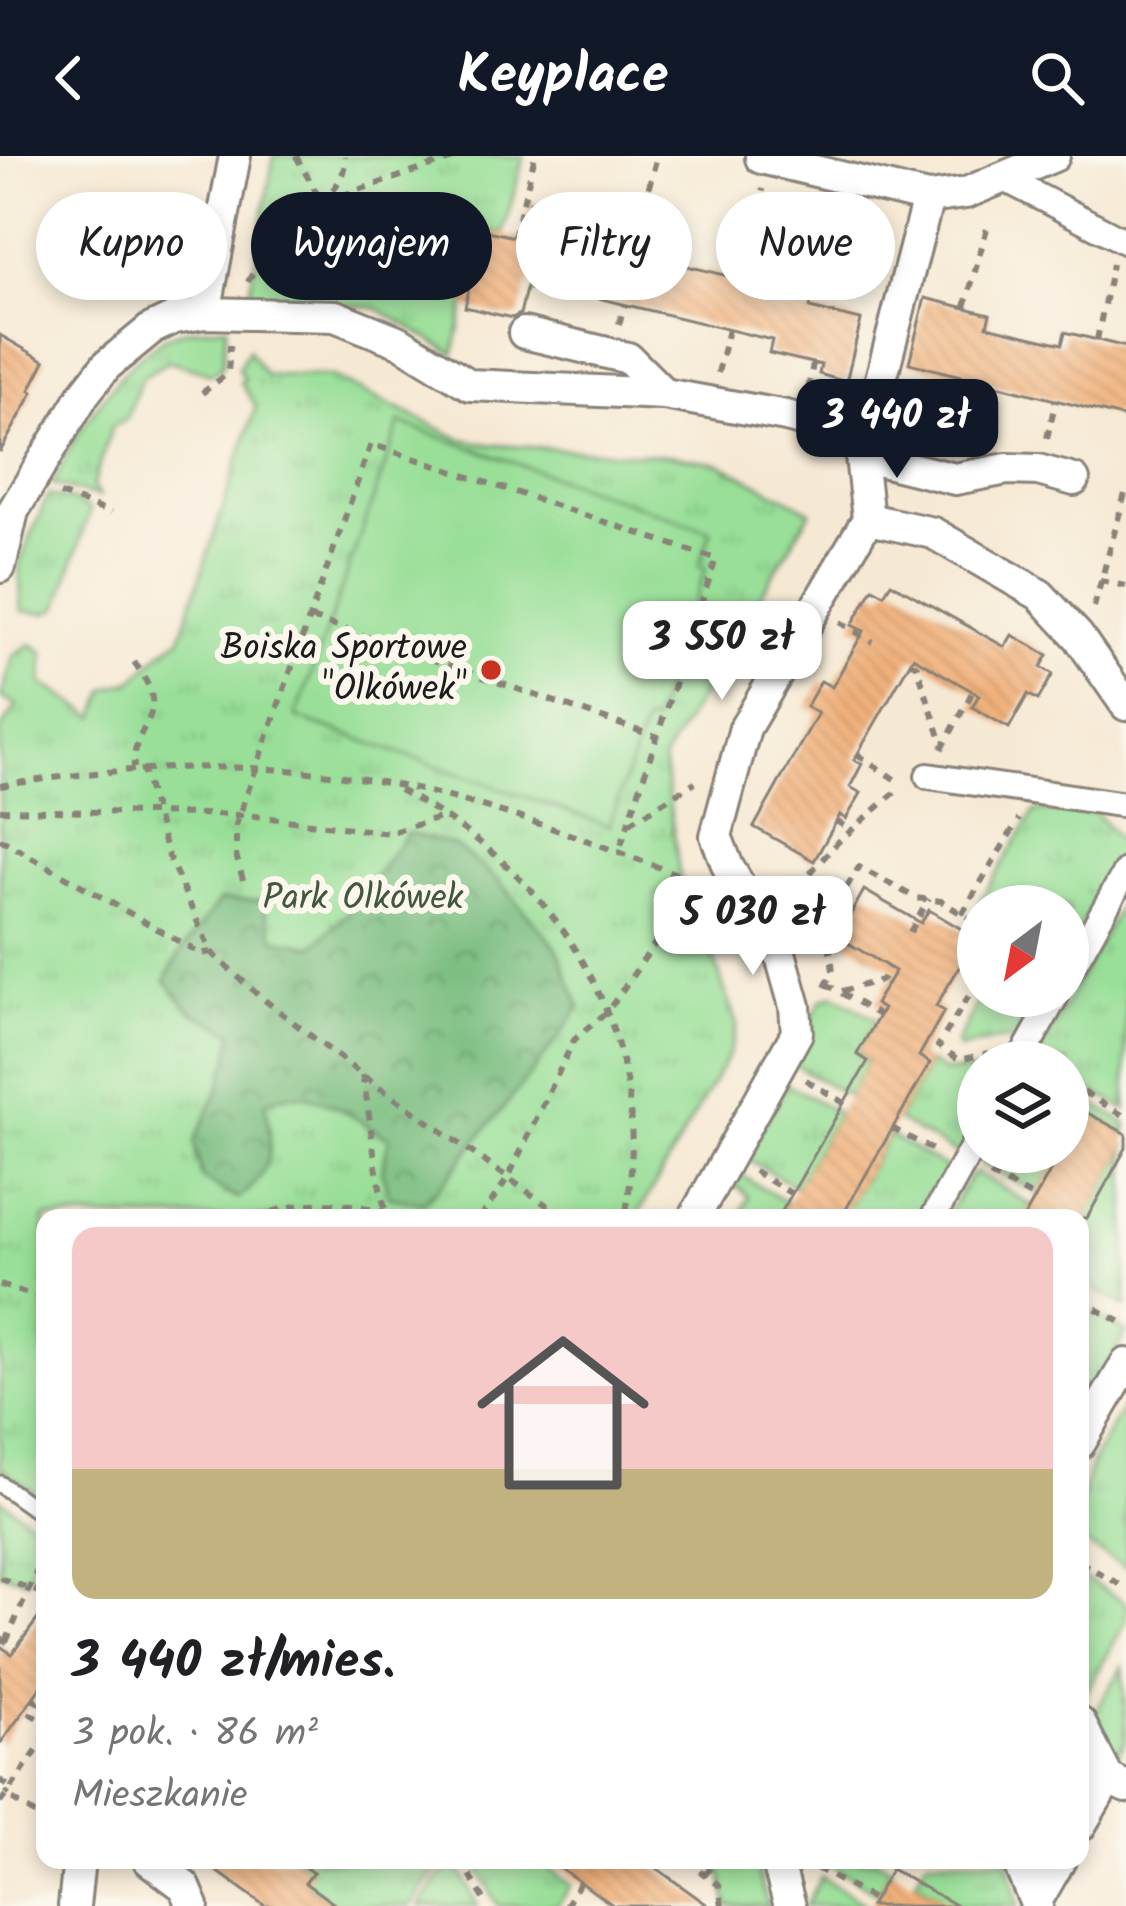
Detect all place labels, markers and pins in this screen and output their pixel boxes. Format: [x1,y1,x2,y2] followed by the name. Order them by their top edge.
[773,379,1021,481] pin: 3 440 zł
[598,601,846,703] pin: 3 550 zł
[220,621,467,719] place label: Boiska Sportowe "Olkówek"
[478,657,504,683] marker: Boiska Sportowe "Olkówek"
[629,876,877,978] pin: 5 030 zł

